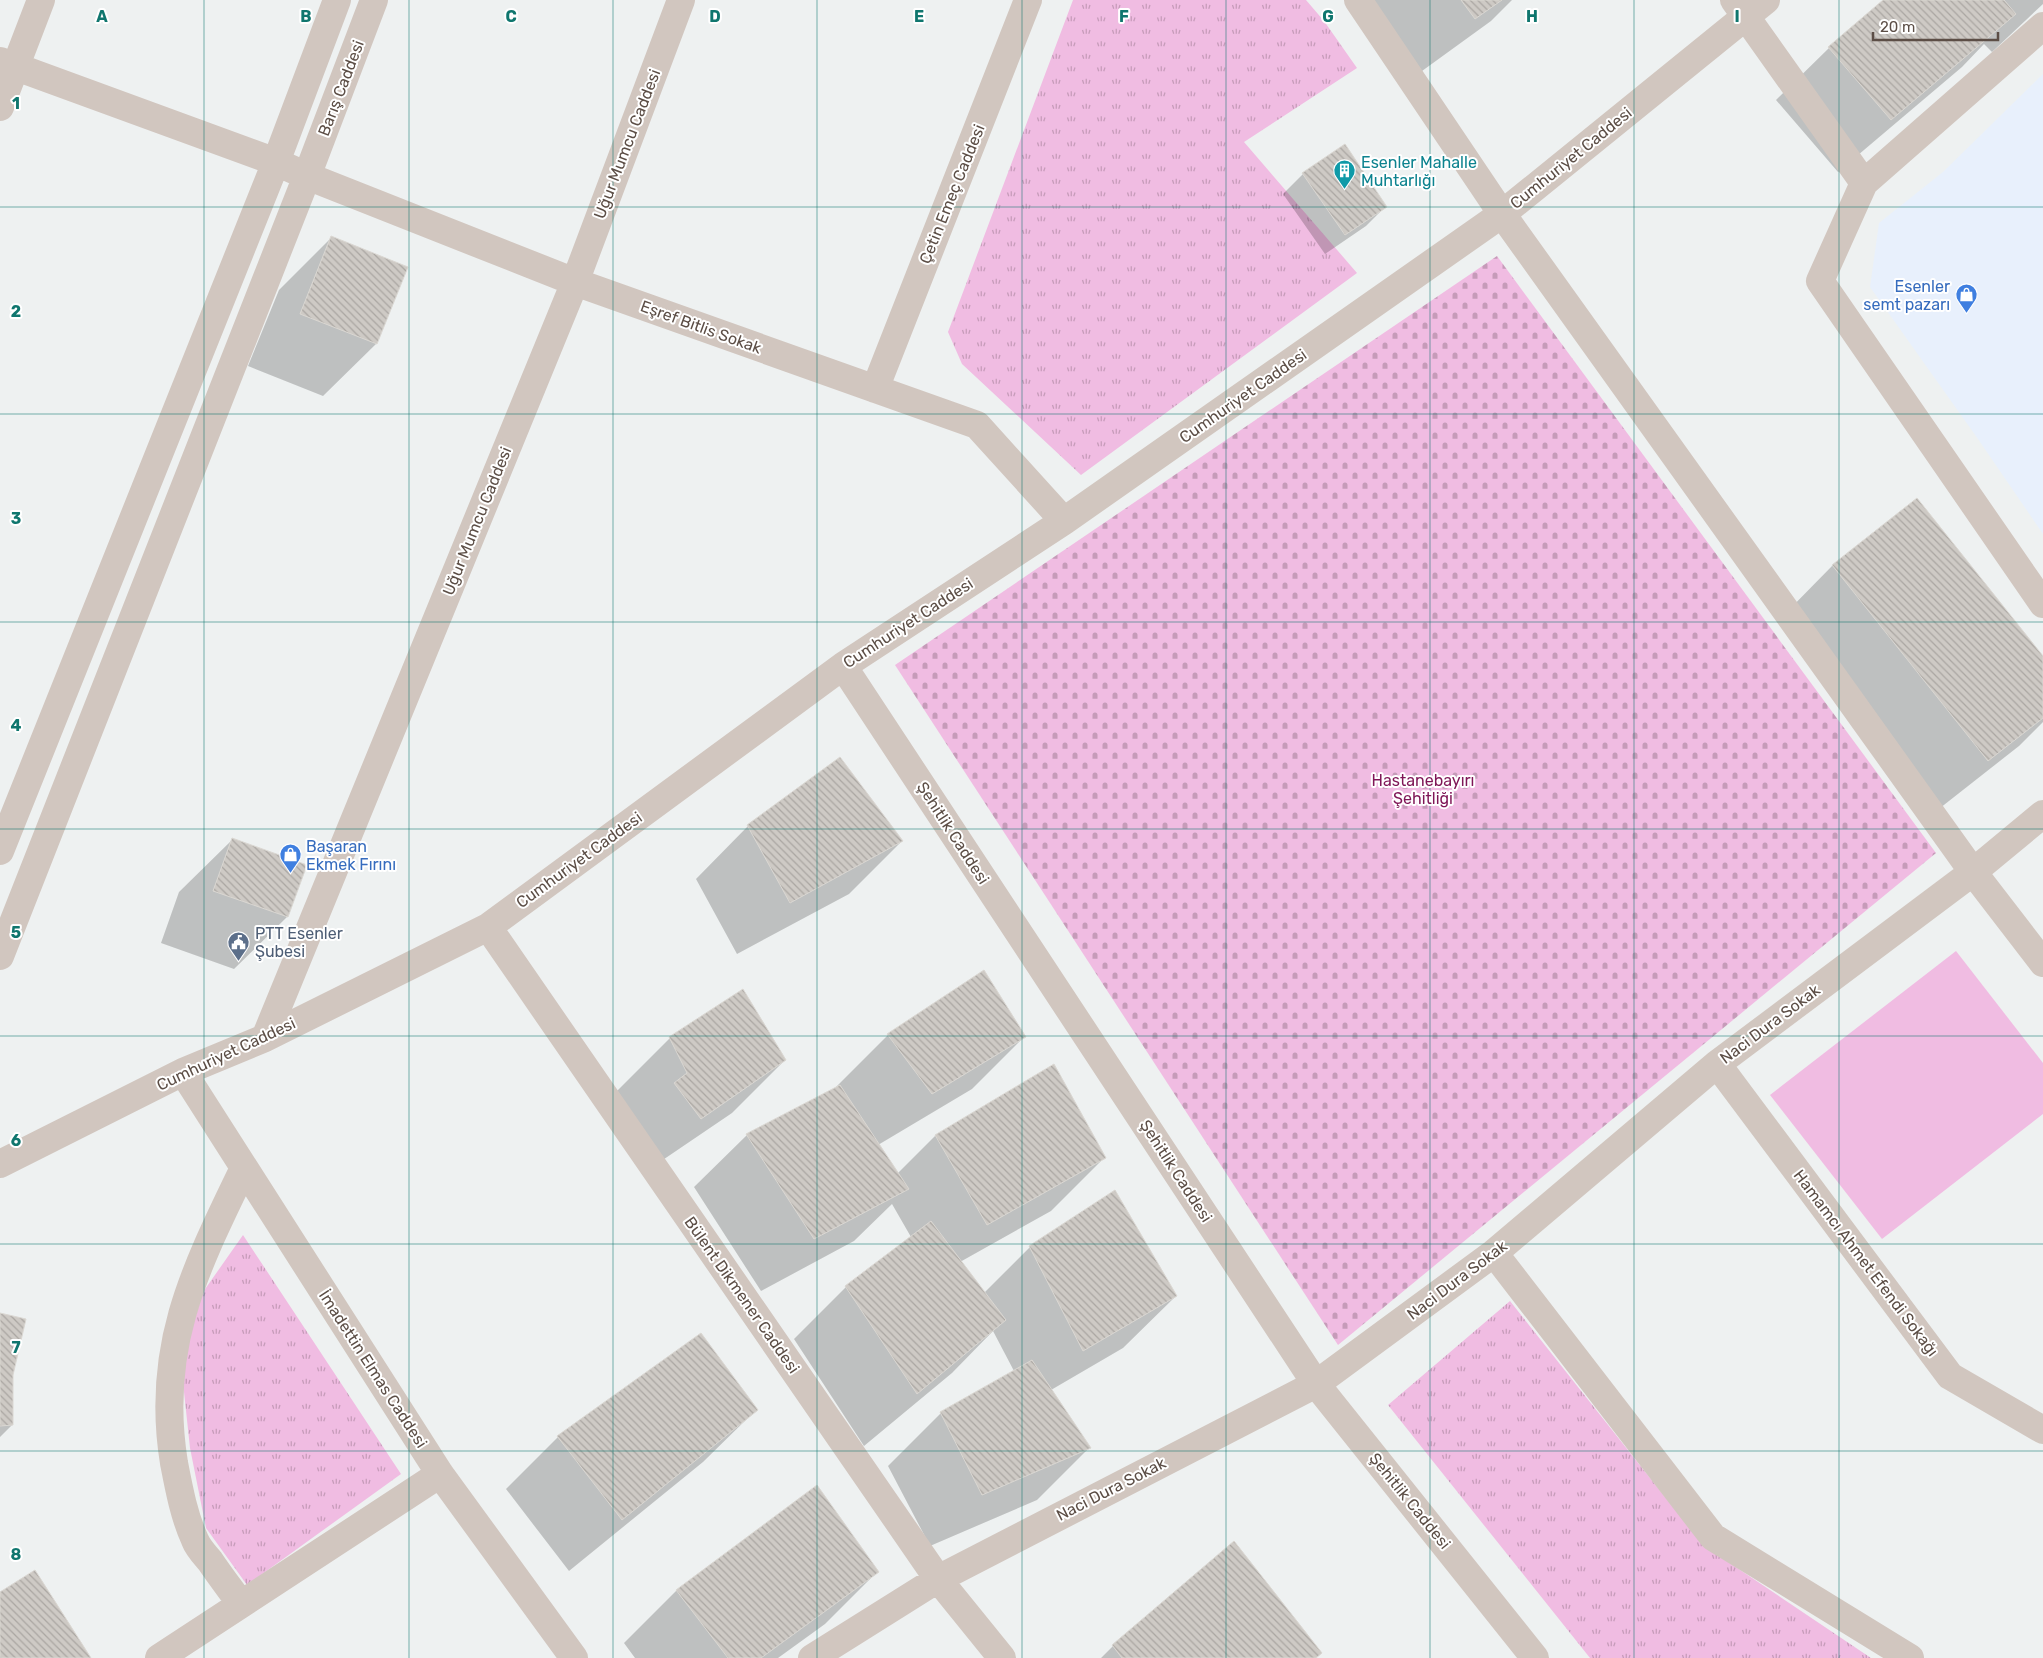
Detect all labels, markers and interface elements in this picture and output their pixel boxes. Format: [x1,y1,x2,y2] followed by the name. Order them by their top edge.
[96,7,108,26] text: A
[300,7,312,26] text: B
[505,7,517,26] text: C
[709,7,721,26] text: D
[914,7,924,26] text: E
[1119,7,1129,26] text: F
[1322,7,1334,26] text: G
[1526,7,1538,26] text: H
[1734,7,1740,26] text: I
[1873,10,1998,42] scale bar
[1880,18,1915,36] text: 20 m
[314,37,368,139] street label: Barış Caddesi
[590,67,664,221] street label: Uğur Mumcu Caddesi
[12,94,20,113] text: 1
[1506,103,1636,213] street label: Cumhuriyet Caddesi
[915,122,989,266] street label: Çetin Emeç Caddesi
[1361,153,1477,190] place label: Esenler Mahalle Muhtarlığı
[1333,159,1357,190] building icon: Esenler Mahalle Muhtarlığı
[1863,277,1950,314] place label: Esenler semt pazarı
[1954,283,1978,314] shop icon: Esenler semt pazarı
[638,296,765,358] street label: Eşref Bitlis Sokak
[11,302,21,321] text: 2
[1176,345,1310,447] street label: Cumhuriyet Caddesi
[439,444,515,598] street label: Uğur Mumcu Caddesi
[11,509,21,528] text: 3
[840,574,976,672] street label: Cumhuriyet Caddesi
[11,716,22,735] text: 4
[1372,771,1474,808] park label: Hastanebayırı Şehitliği
[913,778,993,888] street label: Şehitlik Caddesi
[512,808,646,912] street label: Cumhuriyet Caddesi
[306,837,396,874] place label: Başaran Ekmek Fırını
[278,843,302,874] shop icon: Başaran Ekmek Fırını
[11,923,21,942] text: 5
[255,924,343,961] place label: PTT Esenler Şubesi
[227,930,251,961] public building icon: PTT Esenler Şubesi
[1716,980,1824,1068] street label: Naci Dura Sokak
[154,1013,298,1095] street label: Cumhuriyet Caddesi
[1136,1116,1216,1226] street label: Şehitlik Caddesi
[11,1131,21,1150] text: 6
[1790,1166,1942,1360] street label: Hamamcı Ahmet Efendi Sokağı
[681,1213,803,1377] street label: Bülent Dikmener Caddesi
[1403,1236,1511,1324] street label: Naci Dura Sokak
[315,1287,431,1451] street label: İmadettin Elmas Caddesi
[11,1338,21,1357] text: 7
[1365,1449,1455,1553] street label: Şehitlik Caddesi
[1053,1453,1170,1525] street label: Naci Dura Sokak
[11,1545,22,1564] text: 8

